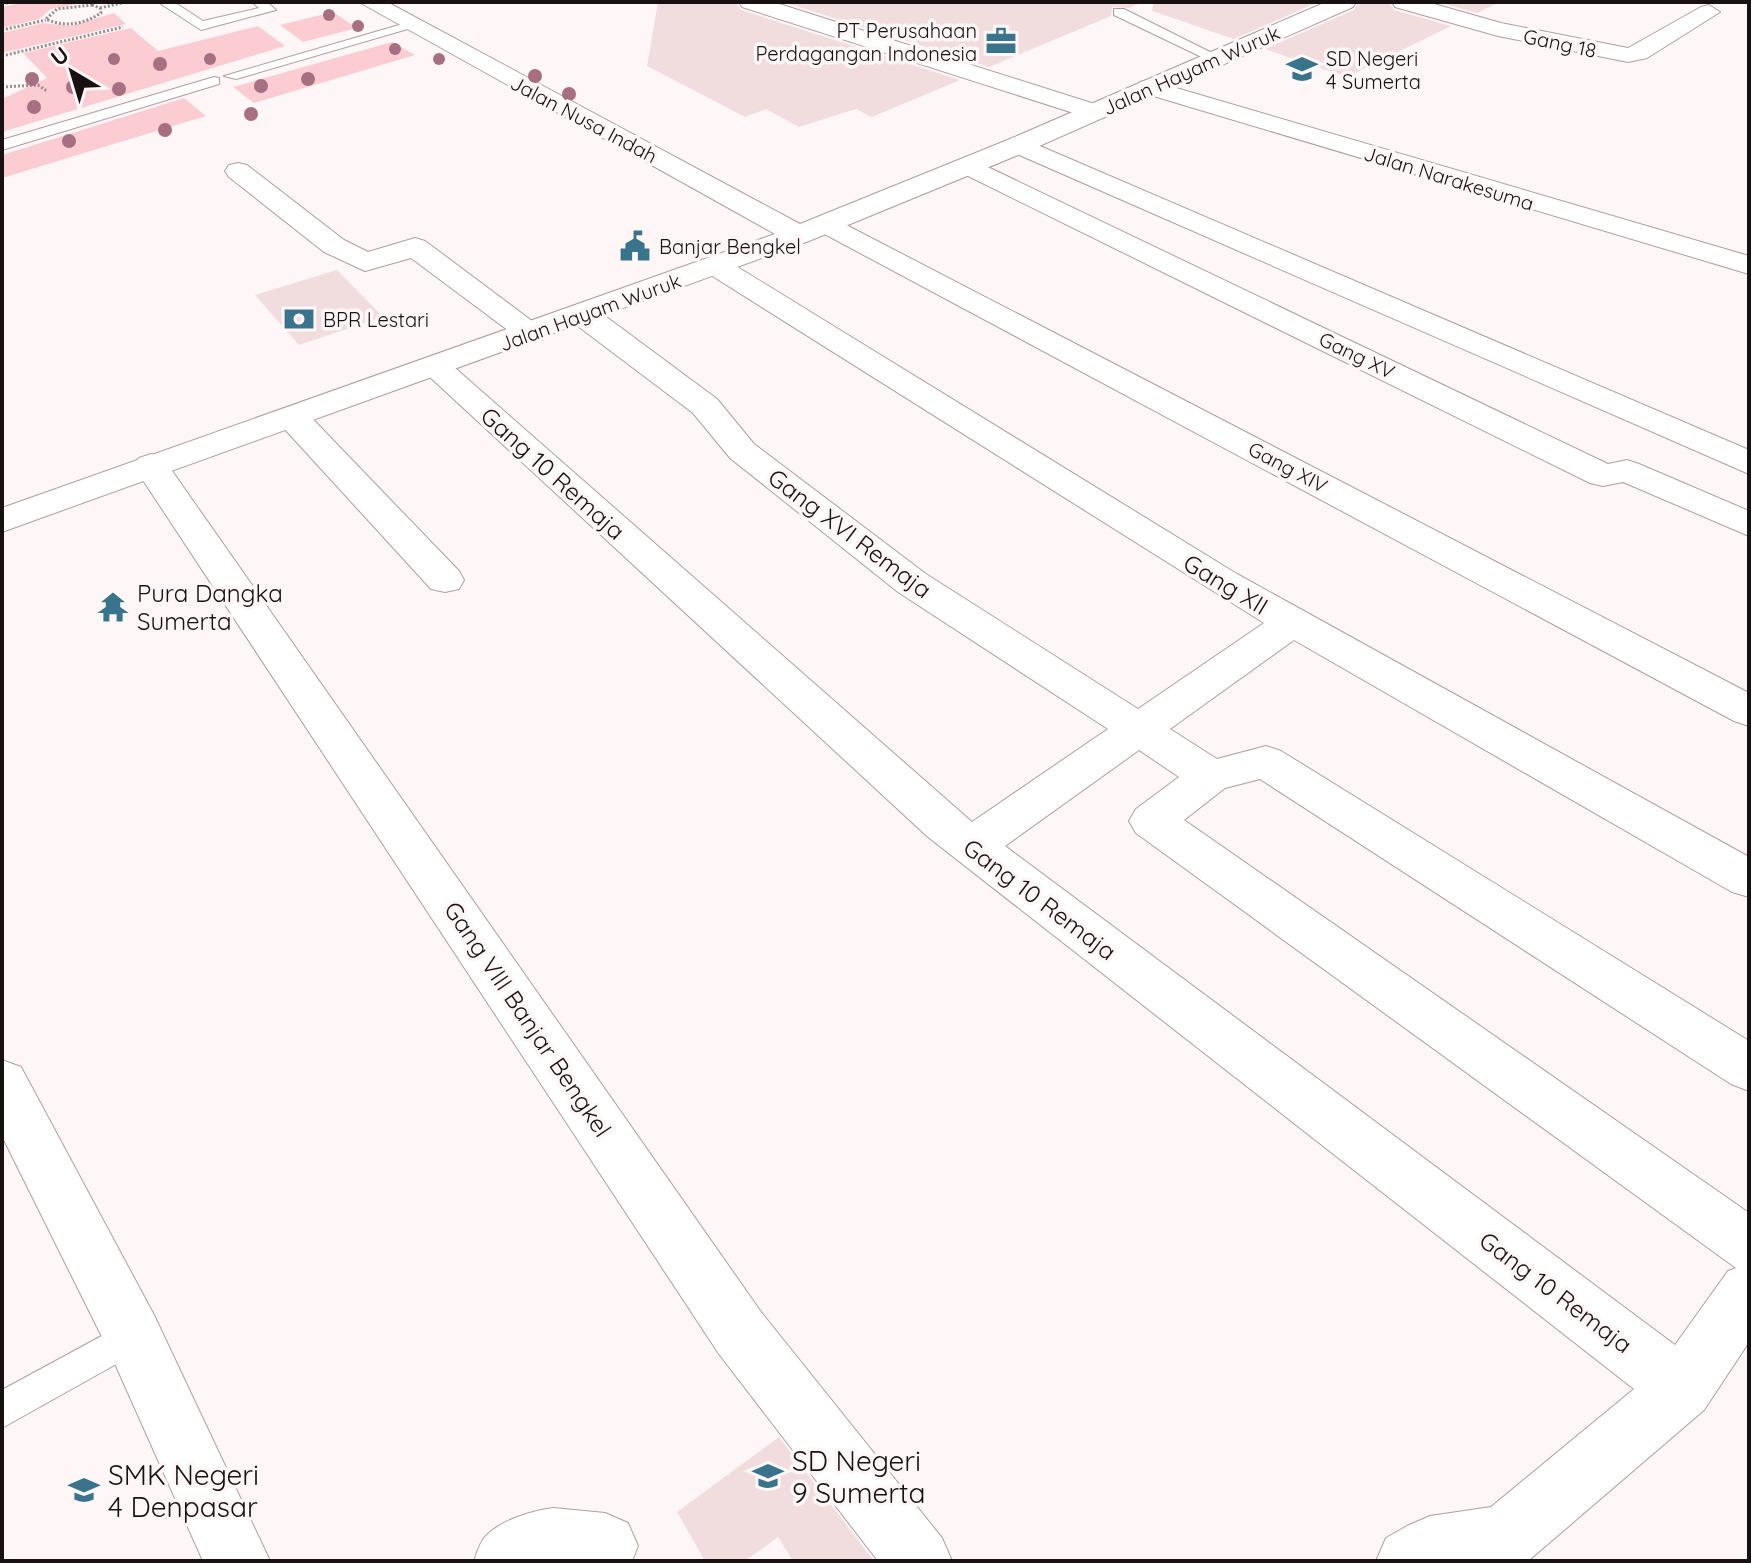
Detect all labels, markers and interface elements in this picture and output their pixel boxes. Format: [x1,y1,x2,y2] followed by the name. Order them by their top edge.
[756,18,977,66] place label: PT Perusahaan Perdagangan Indonesia
[1099,20,1283,120] street label: Jalan Hayam Wuruk
[1521,23,1599,63] street label: Gang 18
[984,24,1018,58] office icon: PT Perusahaan Perdagangan Indonesia
[32,32,112,112] north arrow
[45,40,74,72] text: U
[1326,46,1421,94] place label: SD Negeri 4 Sumerta
[1285,52,1319,86] school or university icon: SD Negeri 4 Sumerta
[506,70,662,168] street label: Jalan Nusa Indah
[1361,140,1537,216] street label: Jalan Narakesuma
[618,229,652,263] public building icon: Banjar Bengkel
[659,234,801,259] place label: Banjar Bengkel
[496,268,684,356] street label: Jalan Hayam Wuruk
[282,302,316,336] bank icon: BPR Lestari
[323,307,429,332] place label: BPR Lestari
[1315,326,1399,384] street label: Gang XV
[475,400,631,546] street label: Gang 10 Remaja
[1244,436,1332,498] street label: Gang XIV
[762,462,938,604] street label: Gang XVI Remaja
[1178,547,1274,621] street label: Gang XII
[137,578,283,636] place label: Pura Dangka Sumerta
[96,590,130,624] temple icon: Pura Dangka Sumerta
[958,832,1122,966] street label: Gang 10 Remaja
[438,895,618,1143] street label: Gang VIII Banjar Bengkel
[1474,1225,1638,1359] street label: Gang 10 Remaja
[792,1443,926,1510] place label: SD Negeri 9 Sumerta
[108,1457,259,1524] place label: SMK Negeri 4 Denpasar
[751,1459,785,1493] school or university icon: SD Negeri 9 Sumerta
[67,1473,101,1507] school or university icon: SMK Negeri 4 Denpasar

